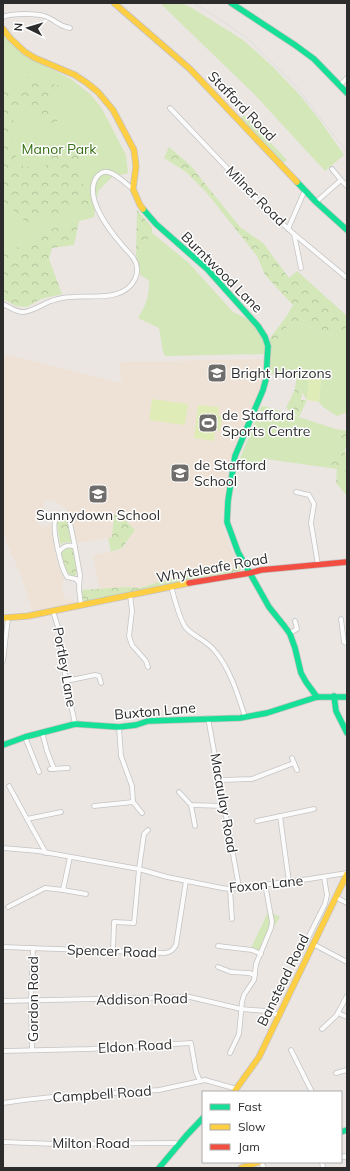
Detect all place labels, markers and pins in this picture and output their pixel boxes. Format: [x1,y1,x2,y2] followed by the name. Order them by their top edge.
[206,362,228,384] school or university icon: Bright Horizons
[231,364,332,382] place label: Bright Horizons
[222,406,310,440] place label: de Stafford Sports Centre
[197,412,219,434] sports icon: de Stafford Sports Centre
[194,456,266,490] place label: de Stafford School
[169,462,191,484] school or university icon: de Stafford School
[87,483,109,505] school or university icon: Sunnydown School
[36,506,160,524] place label: Sunnydown School

